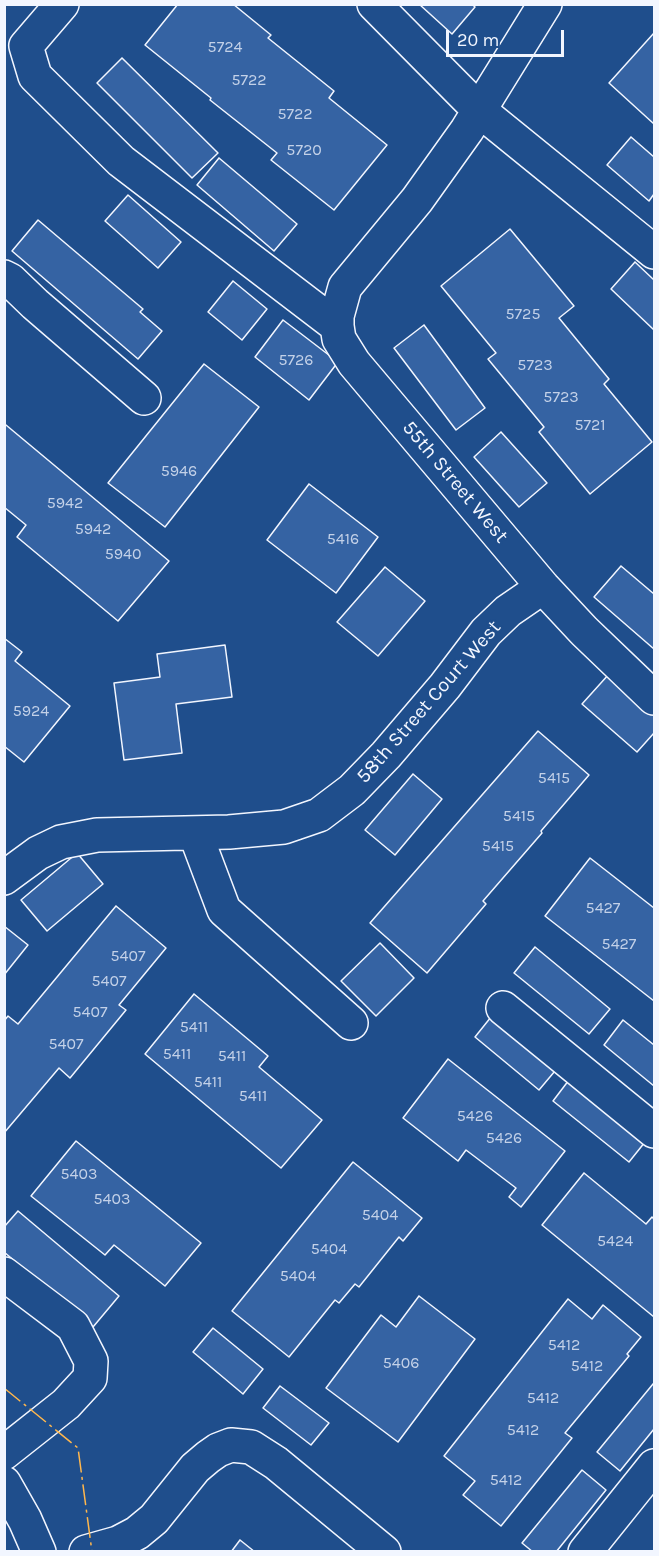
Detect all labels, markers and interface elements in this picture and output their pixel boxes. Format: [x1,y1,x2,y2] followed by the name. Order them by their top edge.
[449,18,568,56] scale bar
[457,29,499,51] text: 20 m
[208,37,242,57] house number: 5724
[231,70,267,90] house number: 5722
[277,104,313,124] house number: 5722
[286,140,322,160] house number: 5720
[506,304,540,324] house number: 5725
[279,350,313,370] house number: 5726
[517,355,553,375] house number: 5723
[543,387,579,407] house number: 5723
[574,415,606,435] house number: 5721
[397,416,513,548] street label: 55th Street West
[161,461,197,481] house number: 5946
[47,493,83,513] house number: 5942
[75,519,111,539] house number: 5942
[327,529,359,549] house number: 5416
[105,544,141,564] house number: 5940
[352,616,506,788] street label: 58th Street Court West
[13,701,49,721] house number: 5924
[538,768,570,788] house number: 5415
[503,806,535,826] house number: 5415
[482,836,514,856] house number: 5415
[586,898,620,918] house number: 5427
[602,934,636,954] house number: 5427
[111,946,145,966] house number: 5407
[92,971,126,991] house number: 5407
[73,1002,107,1022] house number: 5407
[180,1017,208,1037] house number: 5411
[49,1034,83,1054] house number: 5407
[163,1044,191,1064] house number: 5411
[218,1046,246,1066] house number: 5411
[194,1072,222,1092] house number: 5411
[239,1086,267,1106] house number: 5411
[457,1106,493,1126] house number: 5426
[486,1128,522,1148] house number: 5426
[61,1164,97,1184] house number: 5403
[94,1189,130,1209] house number: 5403
[362,1205,398,1225] house number: 5404
[597,1231,633,1251] house number: 5424
[311,1239,347,1259] house number: 5404
[280,1266,316,1286] house number: 5404
[548,1335,580,1355] house number: 5412
[383,1353,419,1373] house number: 5406
[571,1356,603,1376] house number: 5412
[527,1388,559,1408] house number: 5412
[507,1420,539,1440] house number: 5412
[490,1470,522,1490] house number: 5412

